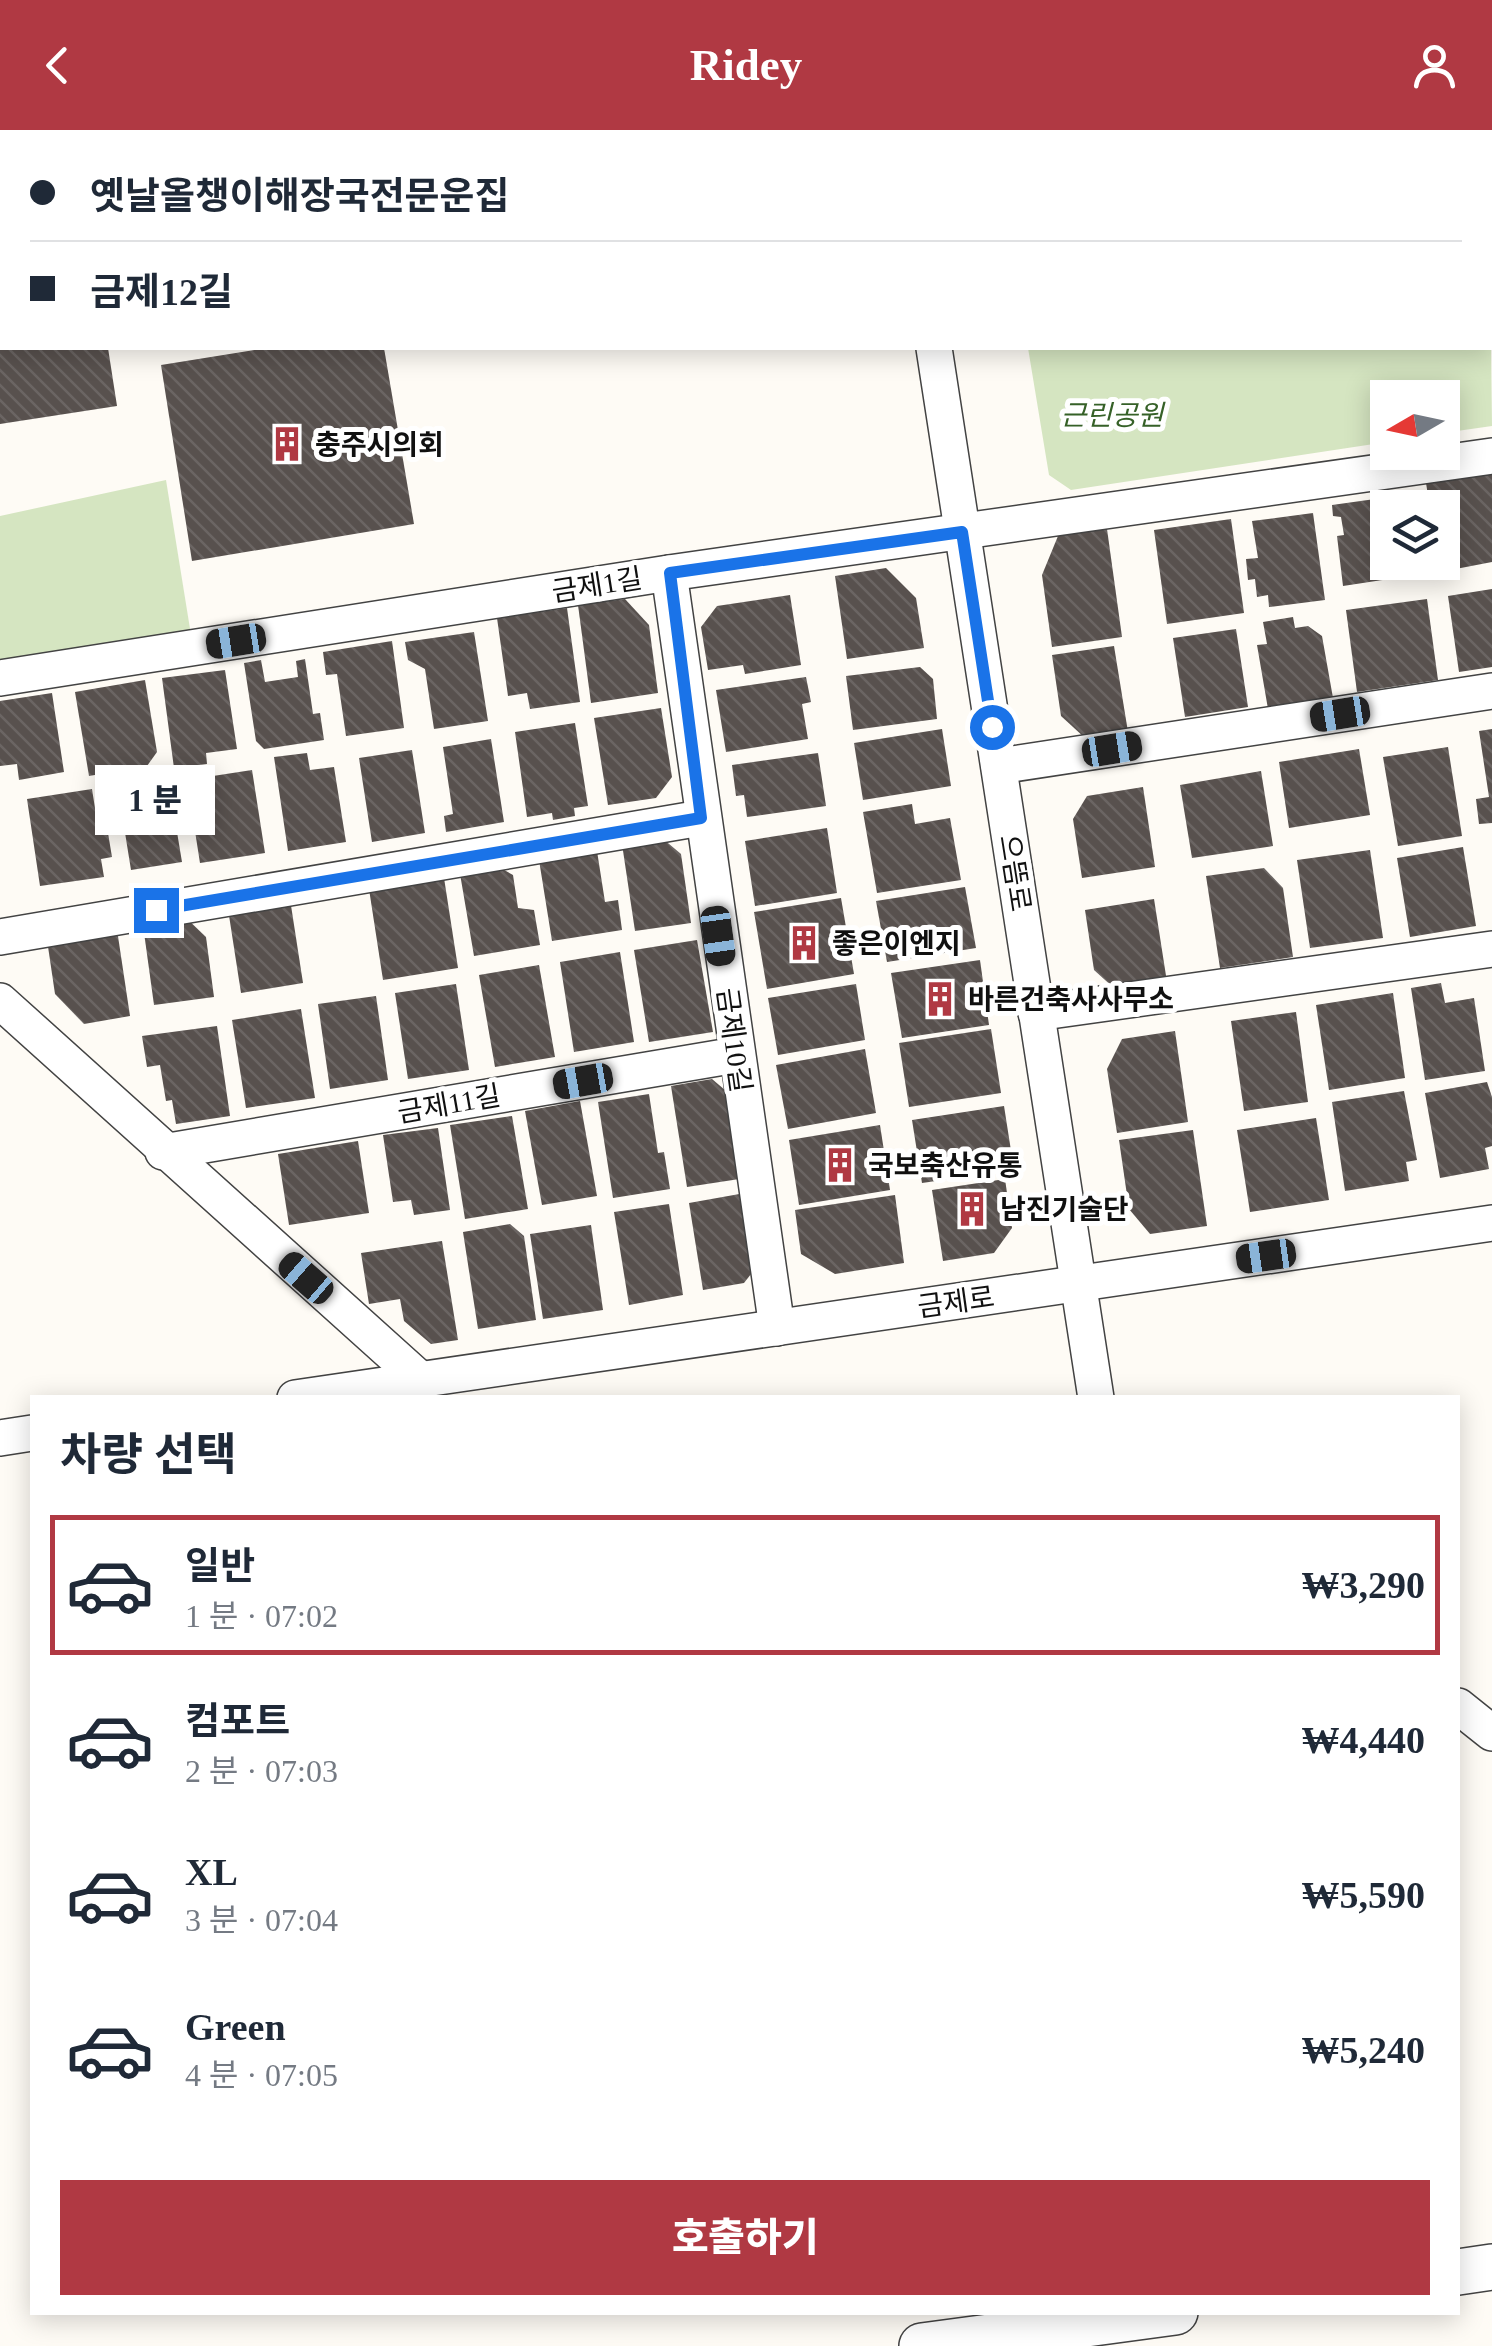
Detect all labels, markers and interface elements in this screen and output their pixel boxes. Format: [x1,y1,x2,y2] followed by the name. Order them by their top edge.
[30,38,85,93] icon: back
[1407,38,1462,93] icon: person
[690,40,802,90] text: Ridey
[90,175,510,217] text: 옛날올챙이해장국전문운집
[90,271,233,313] text: 금제12길
[1370,380,1460,470] north arrow
[1370,380,1460,580] map controls
[1060,400,1166,431] park label: 근린공원
[268,425,306,463] building icon: 충주시의회
[315,429,444,460] place label: 충주시의회
[1370,490,1460,580] button: layers
[549,563,645,607] street label: 금제1길
[204,621,268,661] car
[1308,694,1372,734] car
[970,705,1015,750] route start
[1080,729,1144,769] car
[96,765,216,835] callout: 1 분
[128,782,182,818] text: 1 분
[994,832,1036,914] street label: 으뜸로
[134,888,179,933] route end
[699,904,737,968] car
[785,924,823,962] building icon: 좋은이엔지
[832,928,961,959] place label: 좋은이엔지
[921,980,959,1018] building icon: 바른건축사사무소
[968,984,1174,1015] place label: 바른건축사사무소
[711,986,757,1094] street label: 금제10길
[551,1061,615,1101] car
[395,1080,503,1128] street label: 금제11길
[821,1146,859,1184] building icon: 국보축산유통
[868,1150,1023,1181] place label: 국보축산유통
[953,1190,991,1228] building icon: 남진기술단
[1000,1194,1129,1225] place label: 남진기술단
[1234,1237,1298,1275] car
[274,1247,338,1309] car
[916,1281,996,1323] street label: 금제로
[60,1430,237,1480] text: 차량 선택
[65,1540,155,1630] icon: car
[185,1545,255,1587] text: 일반
[1302,1564,1425,1606] text: ₩3,290
[185,1598,338,1634] text: 1 분 · 07:02
[65,1695,155,1785] icon: car
[185,1700,290,1742] text: 컴포트
[1302,1719,1425,1761] text: ₩4,440
[185,1753,338,1789] text: 2 분 · 07:03
[65,1850,155,1940] icon: car
[185,1851,238,1893] text: XL
[1302,1874,1425,1916] text: ₩5,590
[185,1902,338,1938] text: 3 분 · 07:04
[65,2005,155,2095] icon: car
[185,2006,286,2048] text: Green
[1302,2029,1425,2071] text: ₩5,240
[185,2057,338,2093] text: 4 분 · 07:05
[60,2180,1430,2295] button: 호출하기

